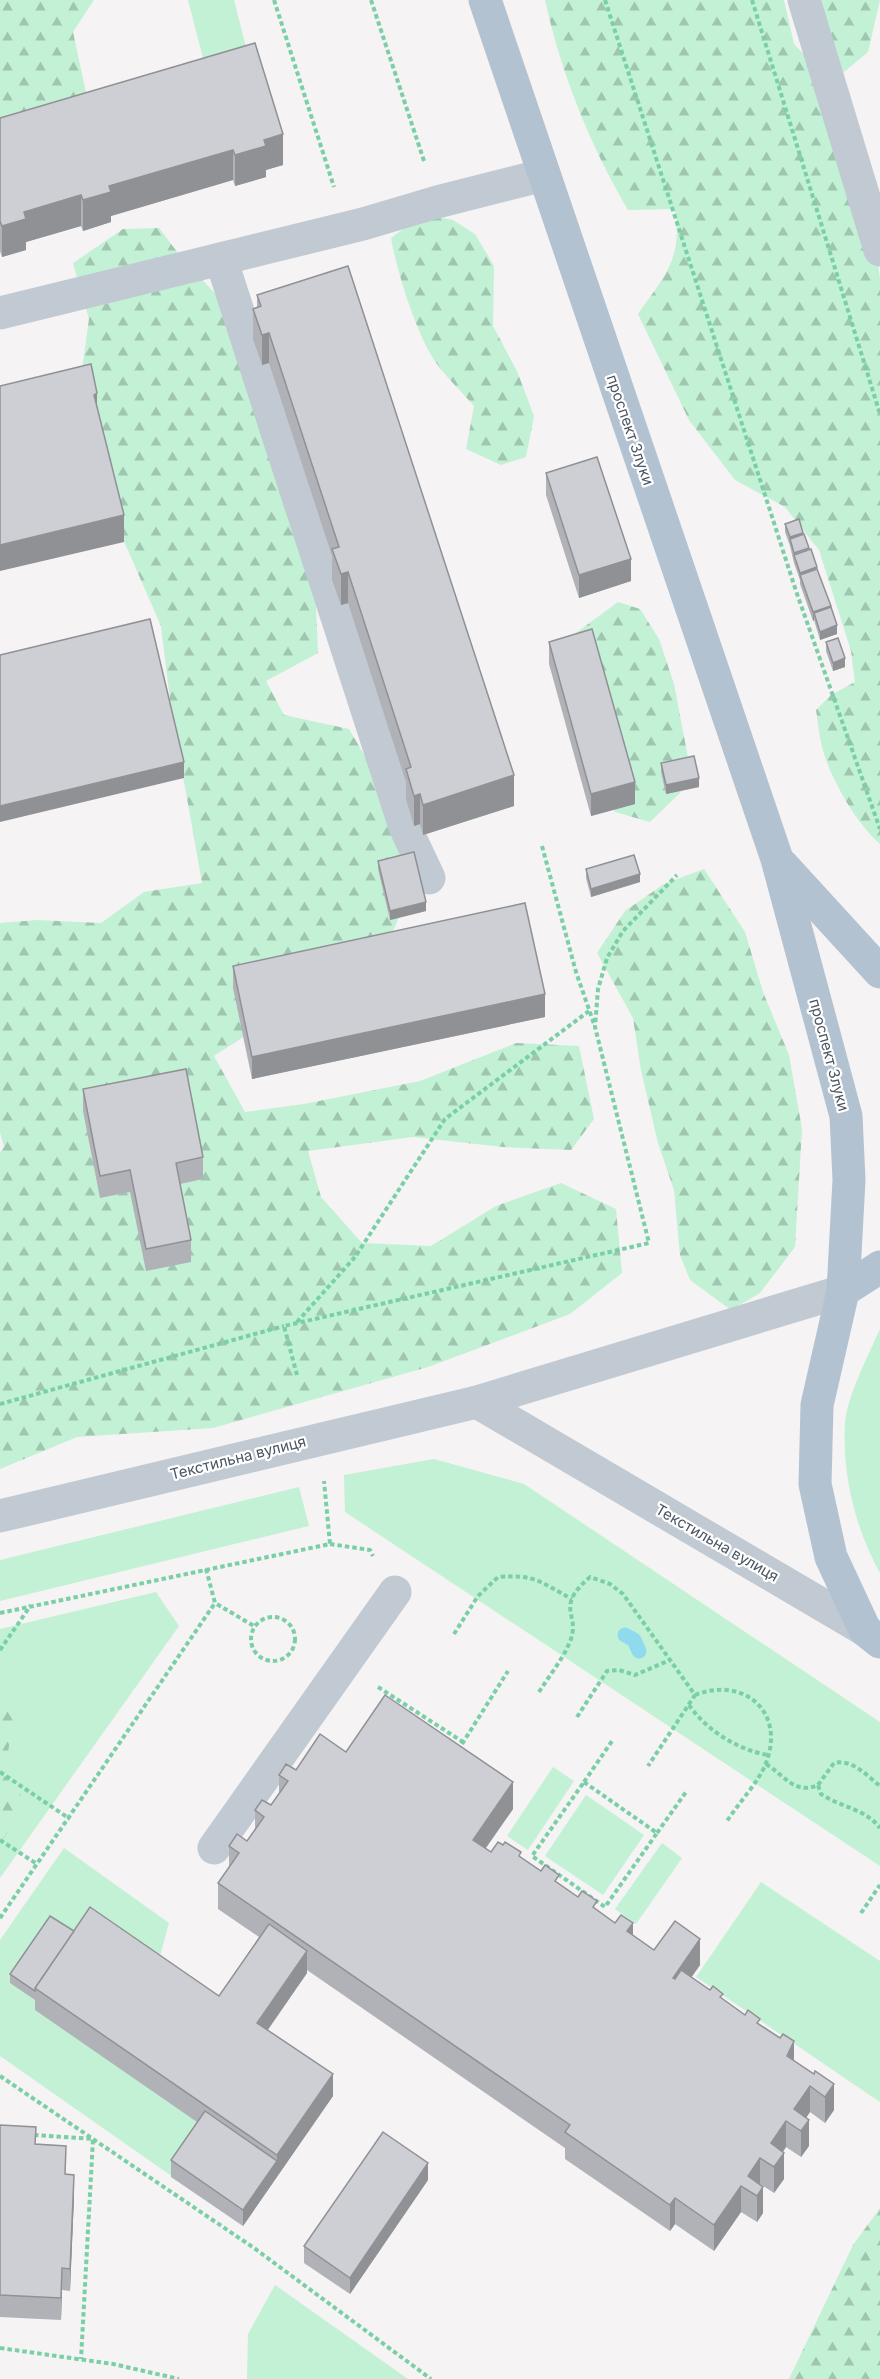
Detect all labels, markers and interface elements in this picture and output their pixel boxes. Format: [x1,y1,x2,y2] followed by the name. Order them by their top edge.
[603,372,658,488] street label: проспект Злуки
[805,997,854,1113] street label: проспект Злуки
[168,1431,308,1484] street label: Текстильна вулиця
[652,1500,782,1586] street label: Текстильна вулиця

